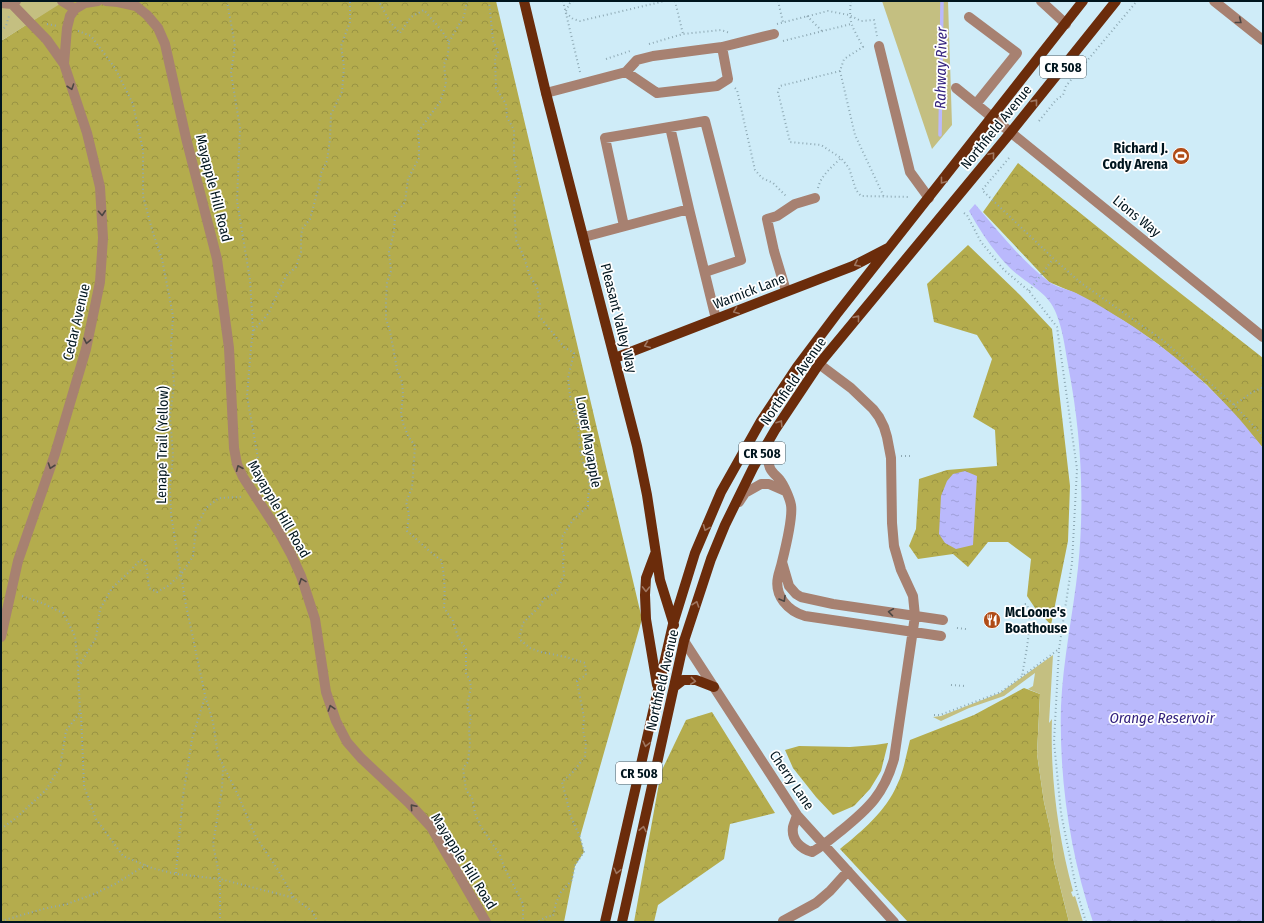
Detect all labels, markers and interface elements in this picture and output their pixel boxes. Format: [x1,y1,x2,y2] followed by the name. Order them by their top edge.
[1234,16,1241,23] one-way arrow
[931,26,951,109] water label: Rahway River
[1040,56,1086,78] road number: CR 508
[957,82,1036,173] street label: Northfield Avenue
[67,83,75,90] one-way arrow
[1031,99,1038,106] one-way arrow
[192,133,235,244] street label: Mayapple Hill Road
[1103,140,1168,173] place label: Richard J. Cody Arena
[1171,146,1191,166] sports icon: Richard J. Cody Arena
[988,152,995,160] one-way arrow
[940,176,947,183] one-way arrow
[1109,192,1165,241] street label: Lions Way
[97,210,106,216] one-way arrow
[853,259,861,266] one-way arrow
[597,262,641,375] street label: Pleasant Valley Way
[711,270,788,313] street label: Warnick Lane
[59,282,94,362] street label: Cedar Avenue
[732,307,739,315] one-way arrow
[852,315,859,323] one-way arrow
[757,334,830,429] street label: Northfield Avenue
[84,338,92,344] one-way arrow
[644,341,651,349] one-way arrow
[153,386,172,504] street label: Lenape Trail (Yellow)
[572,395,605,489] street label: Lower Mayapple
[775,420,783,427] one-way arrow
[739,442,785,464] road number: CR 508
[244,457,313,561] street label: Mayapple Hill Road
[47,462,56,469] one-way arrow
[236,465,244,473] one-way arrow
[702,524,710,531] one-way arrow
[299,578,307,585] one-way arrow
[641,586,650,592] one-way arrow
[778,595,785,602] one-way arrow
[692,600,700,607] one-way arrow
[1005,604,1067,637] place label: McLoone's Boathouse
[888,608,894,617] one-way arrow
[982,610,1002,630] restaurant icon: McLoone's Boathouse
[643,628,682,732] street label: Northfield Avenue
[690,676,696,685] one-way arrow
[328,704,336,711] one-way arrow
[1109,709,1215,727] water label: Orange Reservoir
[642,741,650,747] one-way arrow
[766,747,818,813] street label: Cherry Lane
[616,762,662,784] road number: CR 508
[410,804,417,811] one-way arrow
[427,810,500,912] street label: Mayapple Hill Road
[639,826,647,833] one-way arrow
[613,868,621,874] one-way arrow

